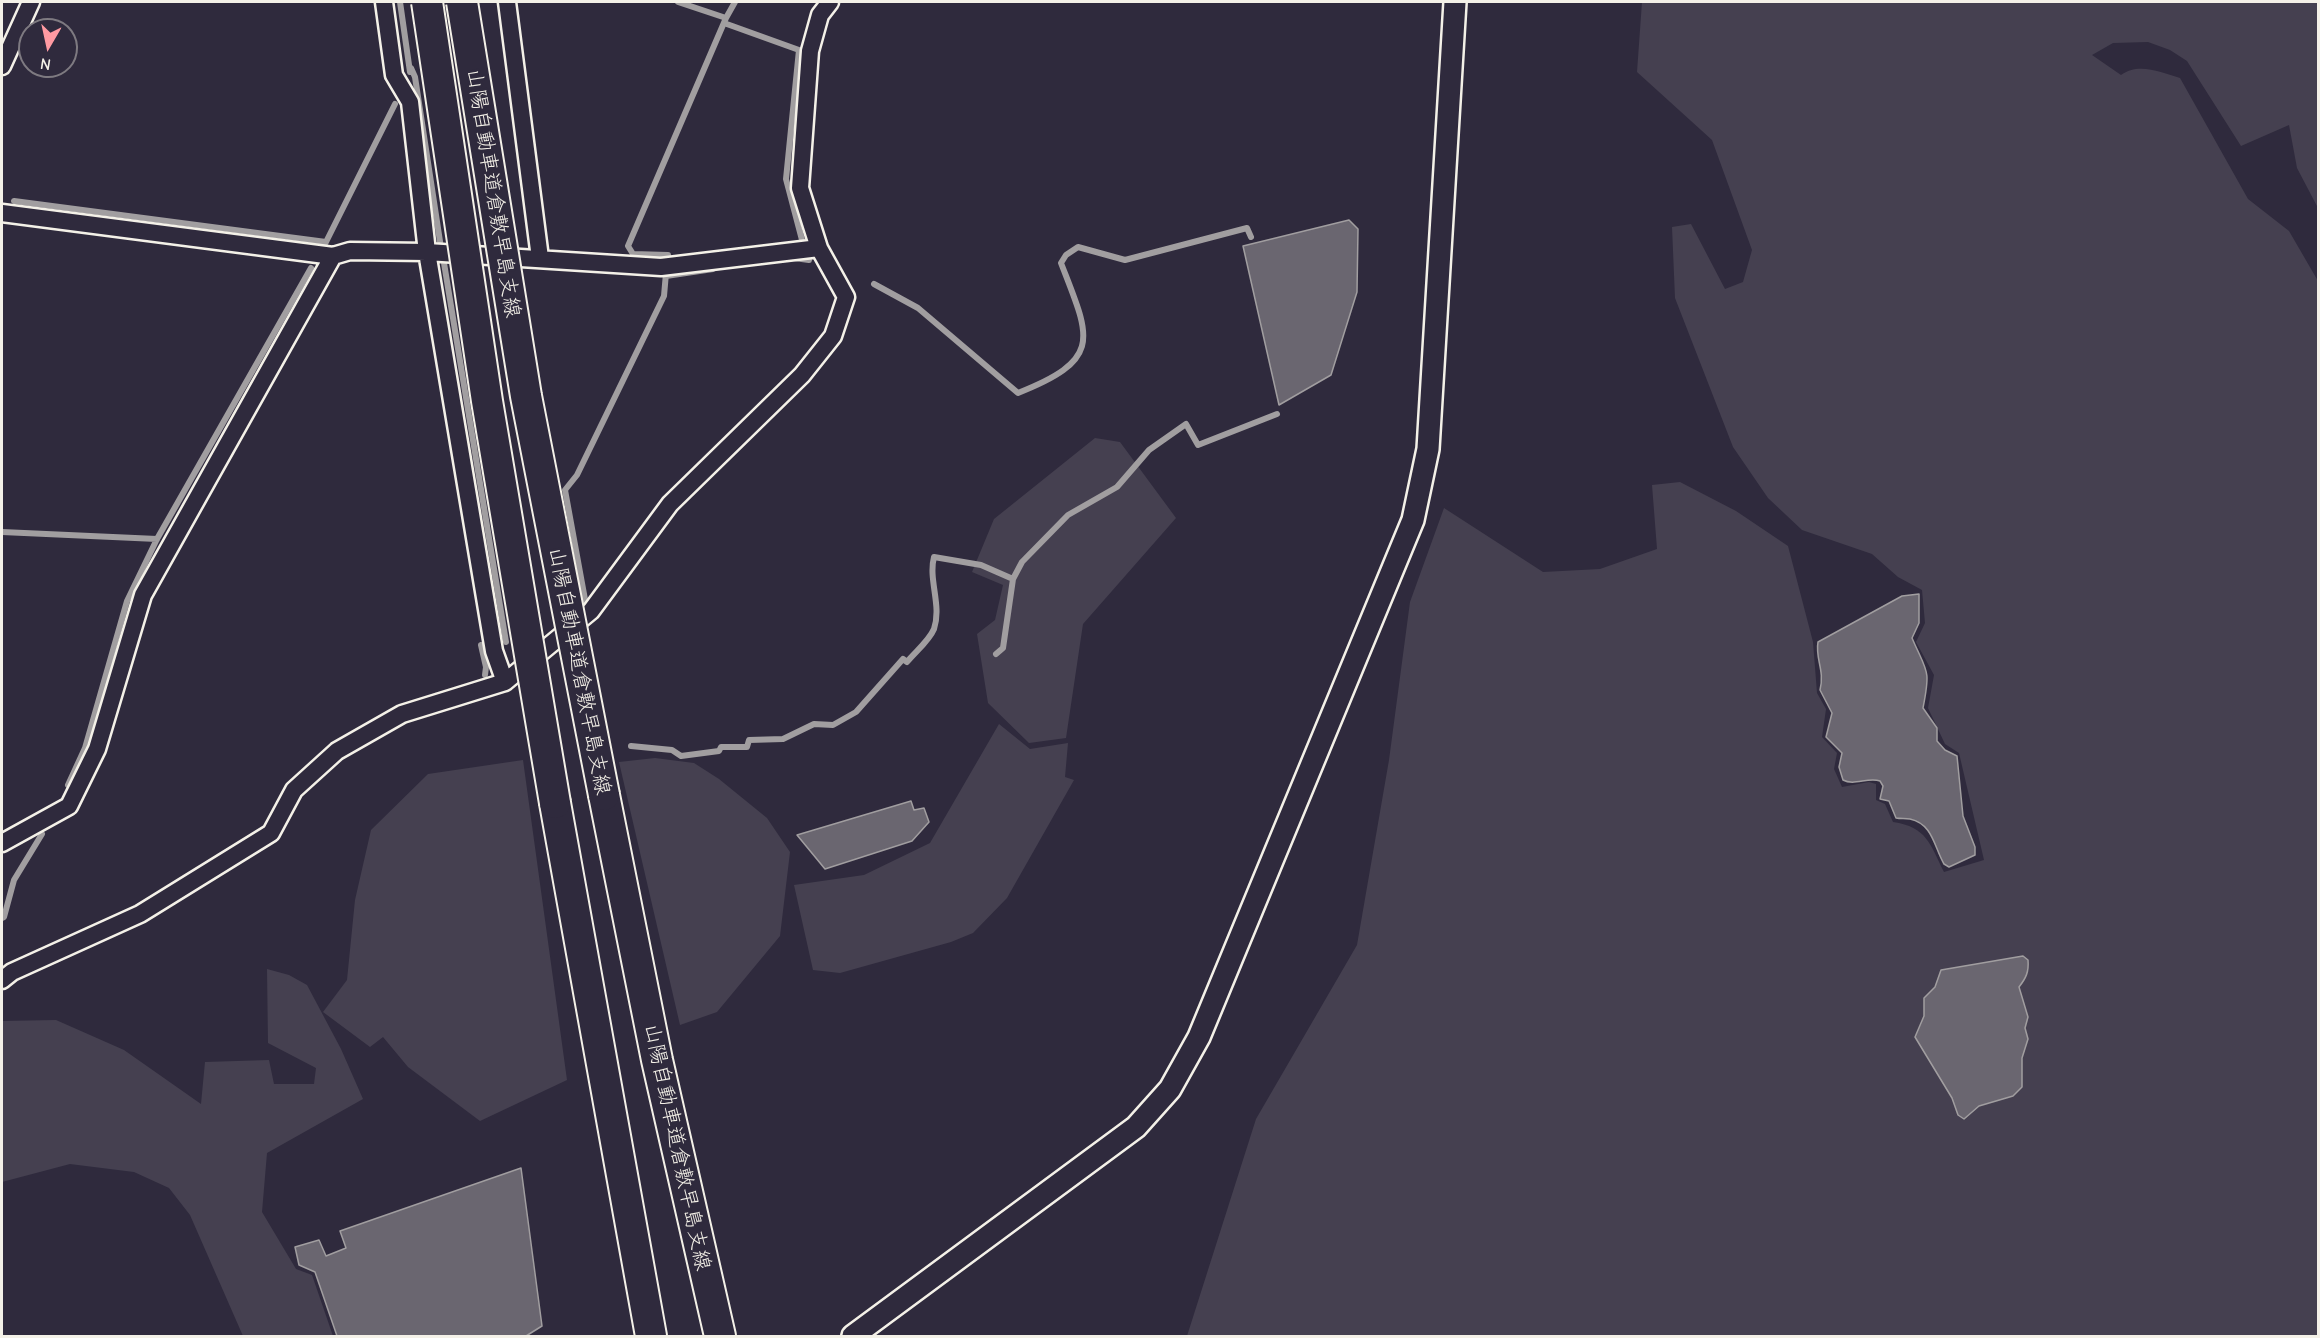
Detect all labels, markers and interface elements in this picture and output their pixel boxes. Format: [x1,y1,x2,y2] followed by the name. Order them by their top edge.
[18,18,78,78] north arrow
[39,54,52,74] text: N
[461,67,525,319] street label: 山陽自動車道倉敷早島支線
[543,545,615,797] street label: 山陽自動車道倉敷早島支線
[638,1021,716,1273] street label: 山陽自動車道倉敷早島支線

